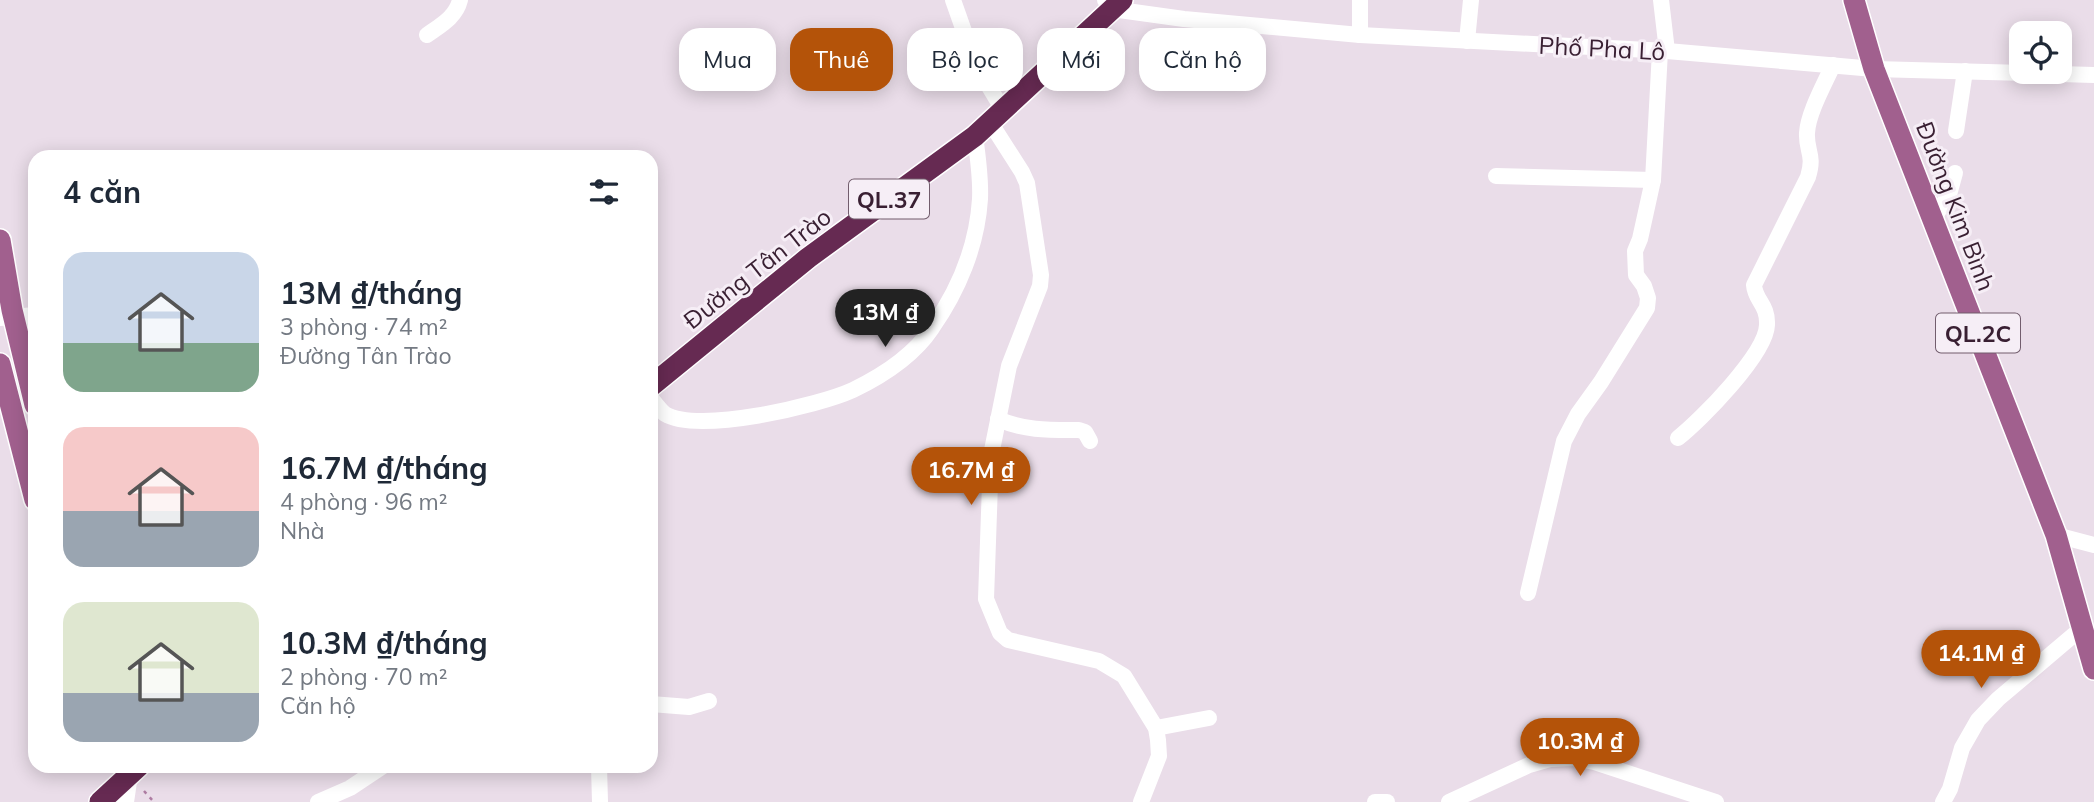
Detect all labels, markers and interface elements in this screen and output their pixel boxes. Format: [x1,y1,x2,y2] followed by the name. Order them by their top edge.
[2009,21,2072,84] map controls
[2009,21,2072,84] button: locate
[679,28,776,91] chip: Mua
[790,28,893,91] chip: Thuê
[907,28,1023,91] chip: Bộ lọc
[1037,28,1125,91] chip: Mới
[1139,28,1266,91] chip: Căn hộ
[1538,30,1666,66] street label: Phố Pha Lô
[1910,117,2002,295] street label: Đường Kim Bình
[63,173,141,211] text: 4 căn
[585,173,623,211] icon: filters
[849,180,929,218] road number: QL.37
[677,201,837,335] street label: Đường Tân Trào
[280,274,462,312] text: 13M ₫/tháng
[119,280,203,364] icon: home
[836,290,934,349] pin: 13M ₫
[851,297,919,326] text: 13M ₫
[280,312,447,341] text: 3 phòng · 74 m²
[1936,314,2020,352] road number: QL.2C
[280,341,452,370] text: Đường Tân Trào
[906,448,1036,507] pin: 16.7M ₫
[280,449,488,487] text: 16.7M ₫/tháng
[119,455,203,539] icon: home
[927,455,1015,484] text: 16.7M ₫
[280,487,447,516] text: 4 phòng · 96 m²
[280,516,324,545] text: Nhà
[280,624,488,662] text: 10.3M ₫/tháng
[119,630,203,714] icon: home
[1916,630,2046,690] pin: 14.1M ₫
[1937,638,2025,667] text: 14.1M ₫
[280,662,447,691] text: 2 phòng · 70 m²
[280,691,356,720] text: Căn hộ
[1515,718,1645,778] pin: 10.3M ₫
[1536,726,1624,755] text: 10.3M ₫

